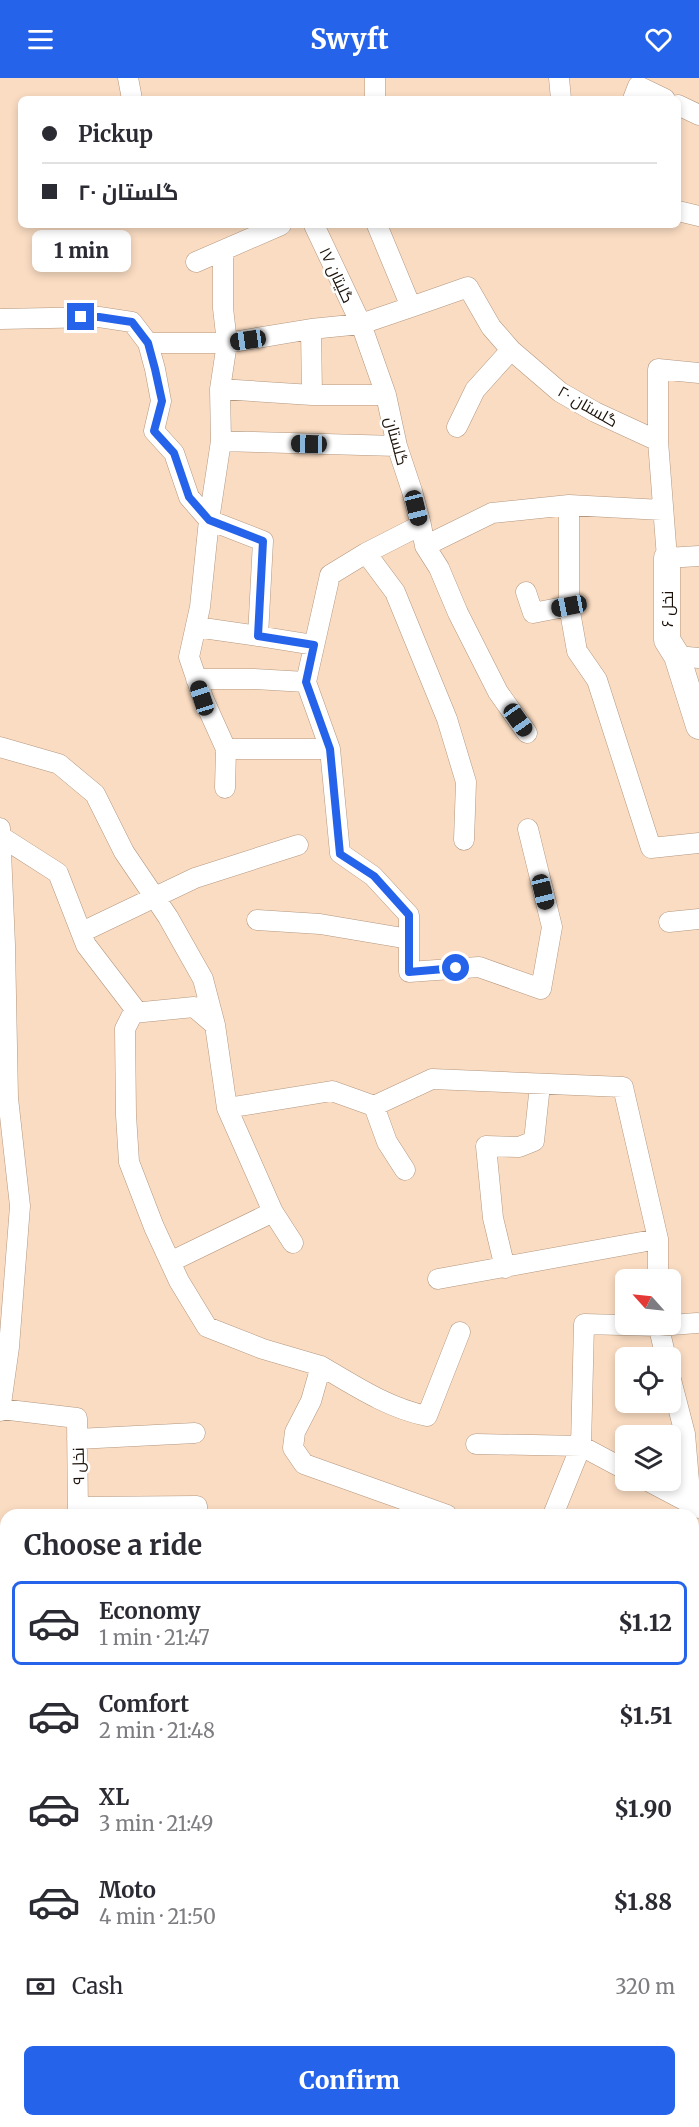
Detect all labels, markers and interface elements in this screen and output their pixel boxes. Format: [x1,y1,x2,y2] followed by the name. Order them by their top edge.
[310,22,389,56] text: Swyft
[24,23,57,56] icon: menu
[642,23,675,56] icon: heart
[78,120,153,148] text: Pickup
[78,178,178,206] text: گلستان ۲۰
[32,230,130,272] callout: 1 min
[54,238,109,263] text: 1 min
[315,244,359,306] street label: گلیتان ۱۷
[67,303,94,330] route end
[229,329,267,351] car
[554,381,621,432] street label: گلستان ۲۰
[380,414,413,468] street label: گلستان
[291,435,327,453] car
[403,488,429,528] car
[657,591,678,627] street label: نخل ۶
[550,594,588,618] car
[188,678,216,718] car
[500,700,536,740] car
[530,872,556,912] car
[442,954,469,981] route start
[615,1269,681,1335] north arrow
[615,1269,681,1491] map controls
[615,1347,681,1413] button: locate
[615,1425,681,1491] button: layers
[68,1447,89,1485] street label: نخل ۹
[24,1528,202,1562] text: Choose a ride
[27,1596,81,1650] icon: car
[99,1597,200,1625] text: Economy
[618,1609,672,1637] text: $1.12
[99,1625,210,1650] text: 1 min · 21:47
[27,1689,81,1743] icon: car
[99,1690,189,1718] text: Comfort
[619,1702,672,1730] text: $1.51
[99,1718,215,1743] text: 2 min · 21:48
[27,1782,81,1836] icon: car
[99,1783,129,1811] text: XL
[614,1795,672,1823] text: $1.90
[99,1811,213,1836] text: 3 min · 21:49
[27,1875,81,1929] icon: car
[99,1876,156,1904] text: Moto
[614,1888,672,1916] text: $1.88
[99,1904,216,1929] text: 4 min · 21:50
[24,1970,57,2003] icon: cash
[72,1972,123,2000] text: Cash
[615,1974,675,1999] text: 320 m
[24,2046,675,2115] button: Confirm

